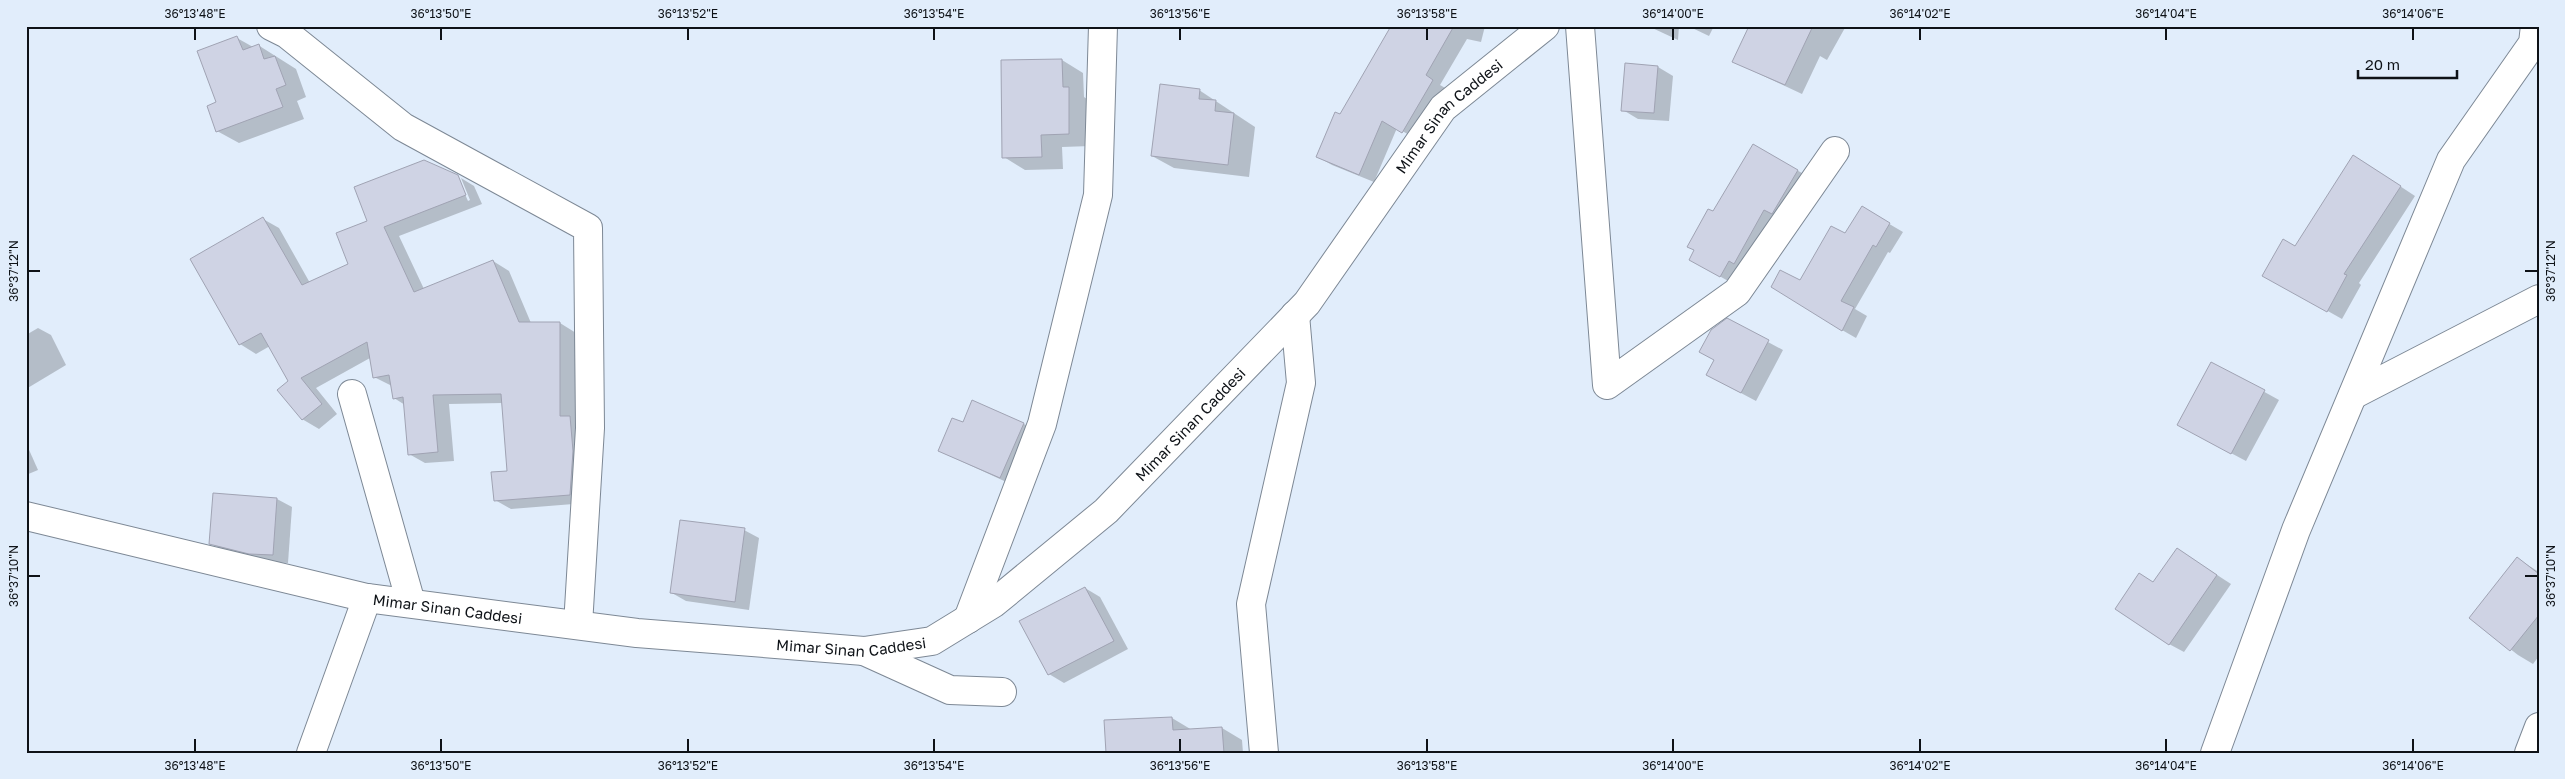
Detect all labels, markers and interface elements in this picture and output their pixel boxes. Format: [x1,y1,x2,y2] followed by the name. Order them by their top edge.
[164,6,226,21] text: 36°13'48"E
[411,6,471,21] text: 36°13'50"E
[658,6,718,21] text: 36°13'52"E
[904,6,964,21] text: 36°13'54"E
[1150,6,1210,21] text: 36°13'56"E
[1397,6,1457,21] text: 36°13'58"E
[1642,6,1704,21] text: 36°14'00"E
[1889,6,1951,21] text: 36°14'02"E
[2135,6,2197,21] text: 36°14'04"E
[2382,6,2444,21] text: 36°14'06"E
[2358,48,2456,80] scale bar
[1391,55,1506,177] street label: Mimar Sinan Caddesi
[2365,55,2400,73] text: 20 m
[6,240,21,302] text: 36°37'12"N
[2543,240,2558,302] text: 36°37'12"N
[1131,364,1249,484] street label: Mimar Sinan Caddesi
[6,545,21,607] text: 36°37'10"N
[2543,545,2558,607] text: 36°37'10"N
[372,590,523,627] street label: Mimar Sinan Caddesi
[776,633,927,660] street label: Mimar Sinan Caddesi
[164,758,226,773] text: 36°13'48"E
[411,758,471,773] text: 36°13'50"E
[658,758,718,773] text: 36°13'52"E
[904,758,964,773] text: 36°13'54"E
[1150,758,1210,773] text: 36°13'56"E
[1397,758,1457,773] text: 36°13'58"E
[1642,758,1704,773] text: 36°14'00"E
[1889,758,1951,773] text: 36°14'02"E
[2135,758,2197,773] text: 36°14'04"E
[2382,758,2444,773] text: 36°14'06"E

